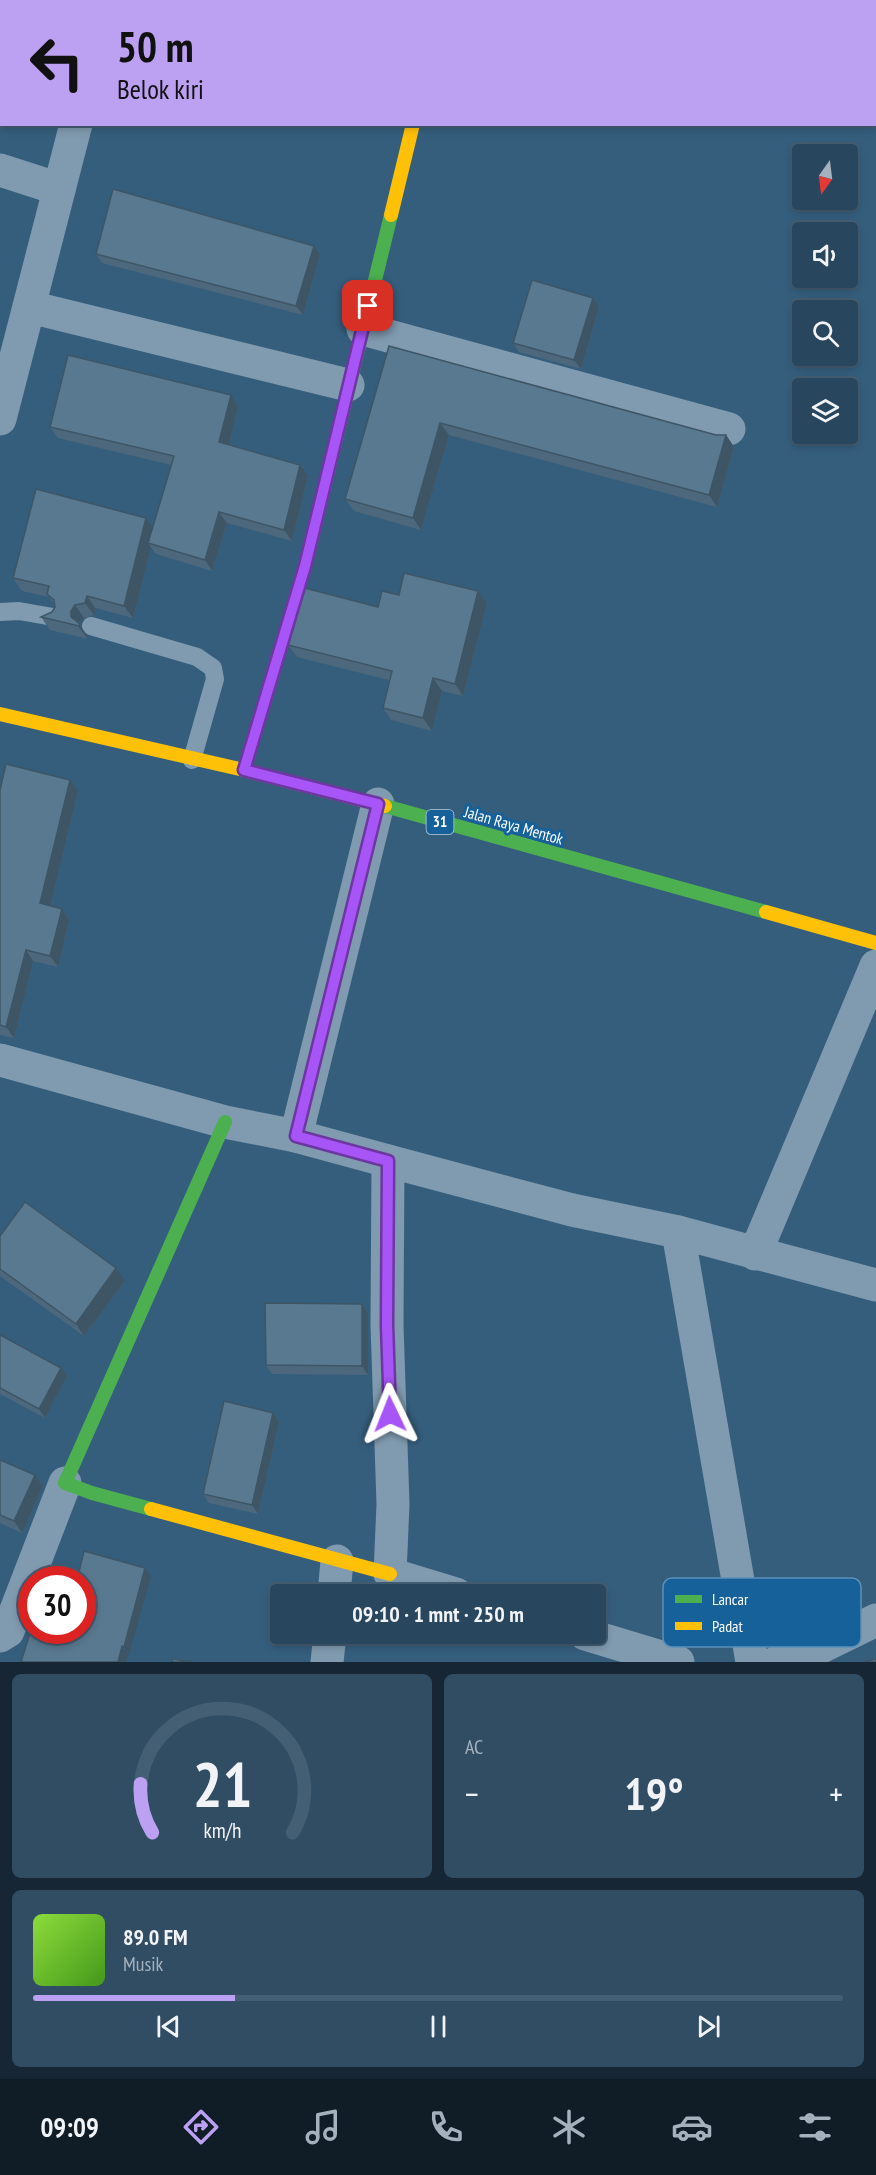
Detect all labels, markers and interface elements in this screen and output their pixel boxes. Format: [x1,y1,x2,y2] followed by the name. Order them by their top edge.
[117,19,194,74] text: 50 m
[18,24,96,102] icon: left
[117,72,204,106] text: Belok kiri
[792,144,858,210] north arrow
[792,144,858,444] map controls
[792,222,858,288] button: sound
[342,280,393,331] pin
[351,289,384,322] icon: arrive
[792,300,858,366] button: search
[792,378,858,444] button: layers
[461,801,566,849] street label: Jalan Raya Mentok
[426,810,454,834] road number: 31
[358,1382,422,1446] position arrow
[18,1566,96,1644] speed limit sign: 30
[663,1578,861,1647] legend
[712,1589,749,1609] text: Lancar
[352,1600,524,1628] text: 09:10 · 1 mnt · 250 m
[712,1616,744,1636] text: Padat
[465,1734,483,1760] text: AC
[192,1743,252,1824] text: 21
[624,1764,684,1822] text: 19°
[465,1772,479,1815] text: −
[829,1772,843,1815] text: +
[203,1816,241,1844] text: km/h
[123,1923,188,1951] text: 89.0 FM
[123,1951,163,1977] text: Musik
[152,2010,185,2043] icon: previous
[422,2010,455,2043] icon: pause
[692,2010,725,2043] icon: next
[180,2106,222,2148] icon: directions
[302,2106,344,2148] icon: music
[425,2106,467,2148] icon: phone
[548,2106,590,2148] icon: climate
[671,2106,713,2148] icon: car
[794,2106,836,2148] icon: filters
[40,2110,99,2144] text: 09:09

